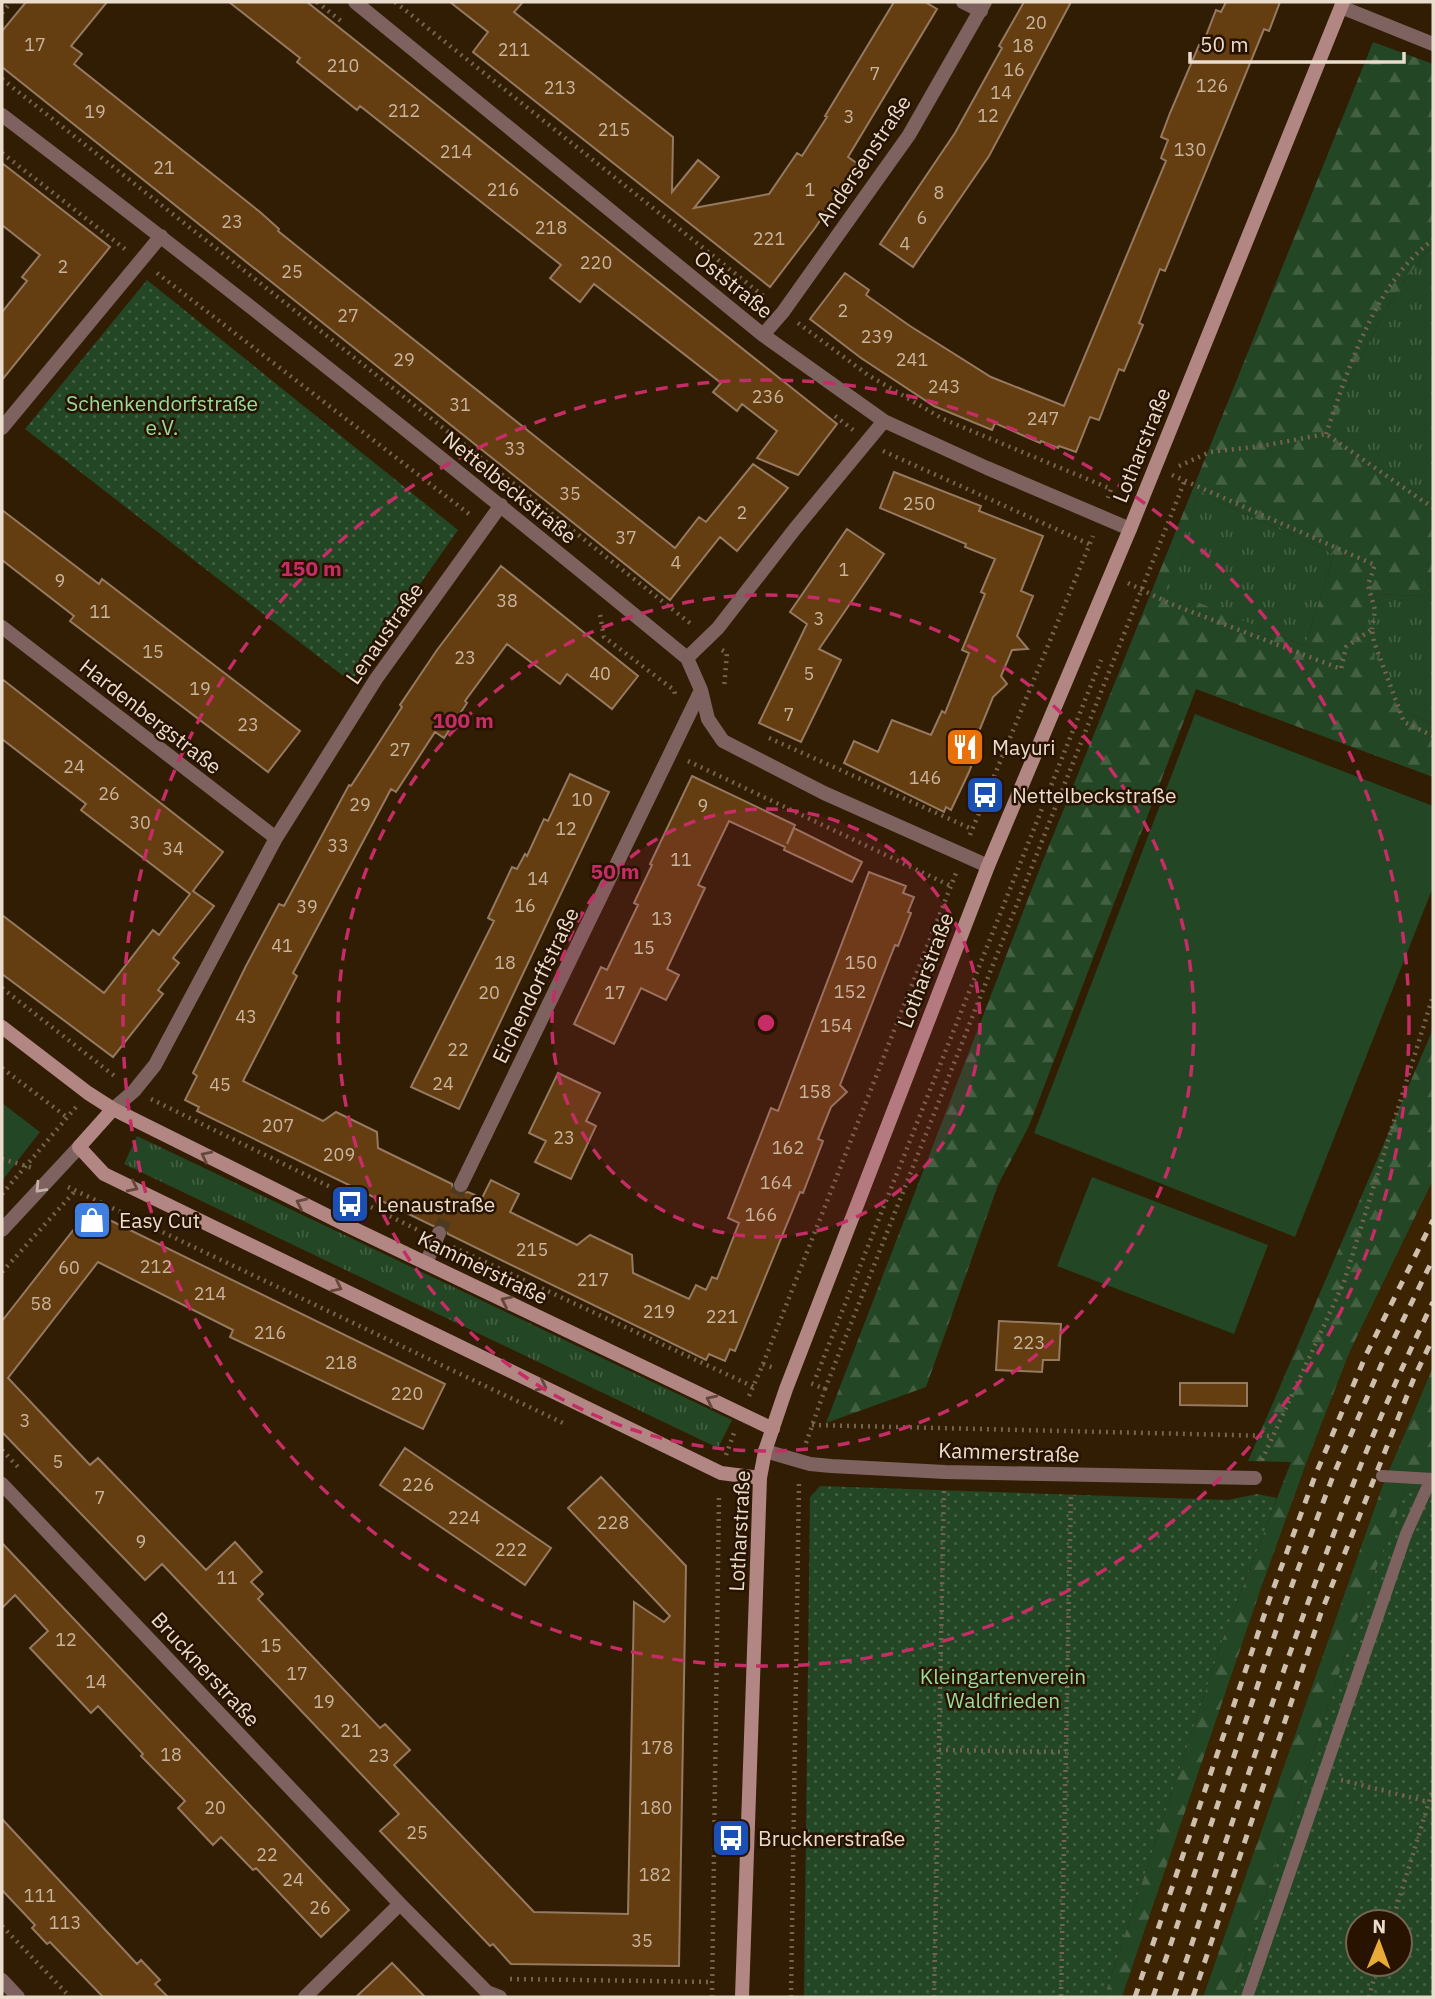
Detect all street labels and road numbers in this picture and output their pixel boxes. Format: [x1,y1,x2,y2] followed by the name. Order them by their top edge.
[809,89,917,231] street label: Andersenstraße
[689,244,779,324] street label: Oststraße
[1105,383,1177,507] street label: Lotharstraße
[437,424,583,550] street label: Nettelbeckstraße
[339,577,429,689] street label: Lenaustraße
[74,652,228,780] street label: Hardenbergstraße
[485,902,585,1068] street label: Eichendorffstraße
[890,908,960,1032] street label: Lotharstraße
[413,1223,553,1311] street label: Kammerstraße
[938,1436,1080,1468] street label: Kammerstraße
[722,1470,756,1592] street label: Lotharstraße
[145,1606,267,1732] street label: Brucknerstraße

